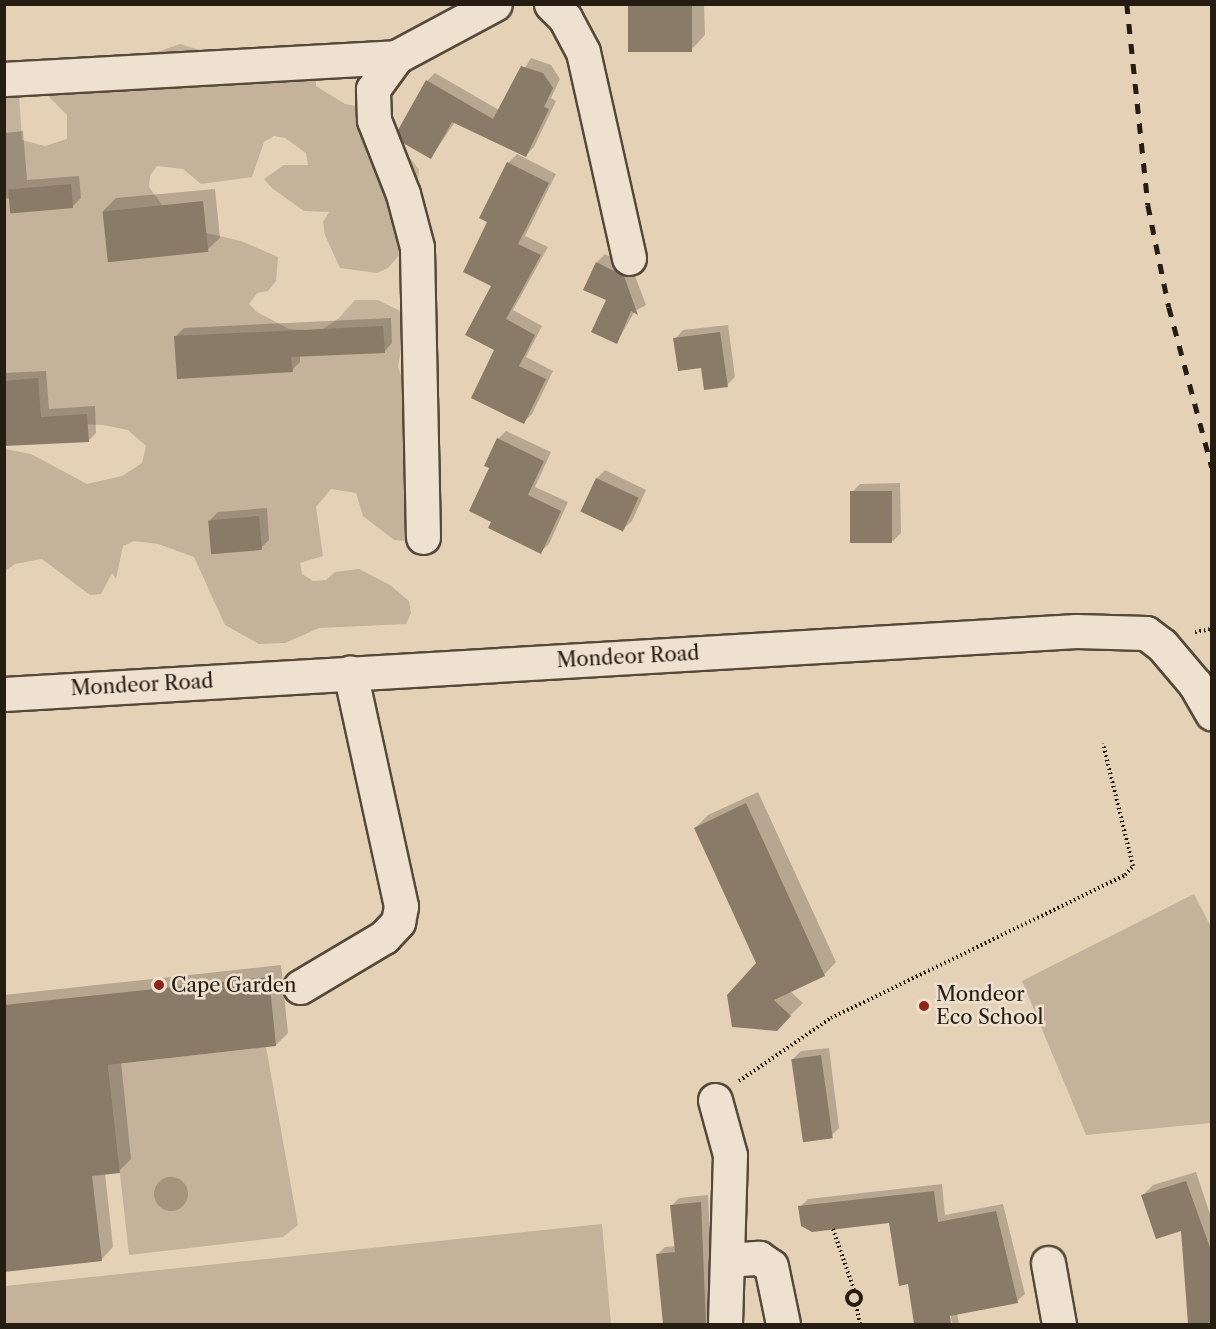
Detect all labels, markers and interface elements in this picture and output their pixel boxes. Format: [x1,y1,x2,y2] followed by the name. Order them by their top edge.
[556,641,700,673] street label: Mondeor Road
[70,669,214,701] street label: Mondeor Road
[171,973,297,997] place label: Cape Garden
[152,978,166,992] marker: Cape Garden
[936,982,1043,1029] place label: Mondeor Eco School
[917,999,931,1013] marker: Mondeor Eco School

